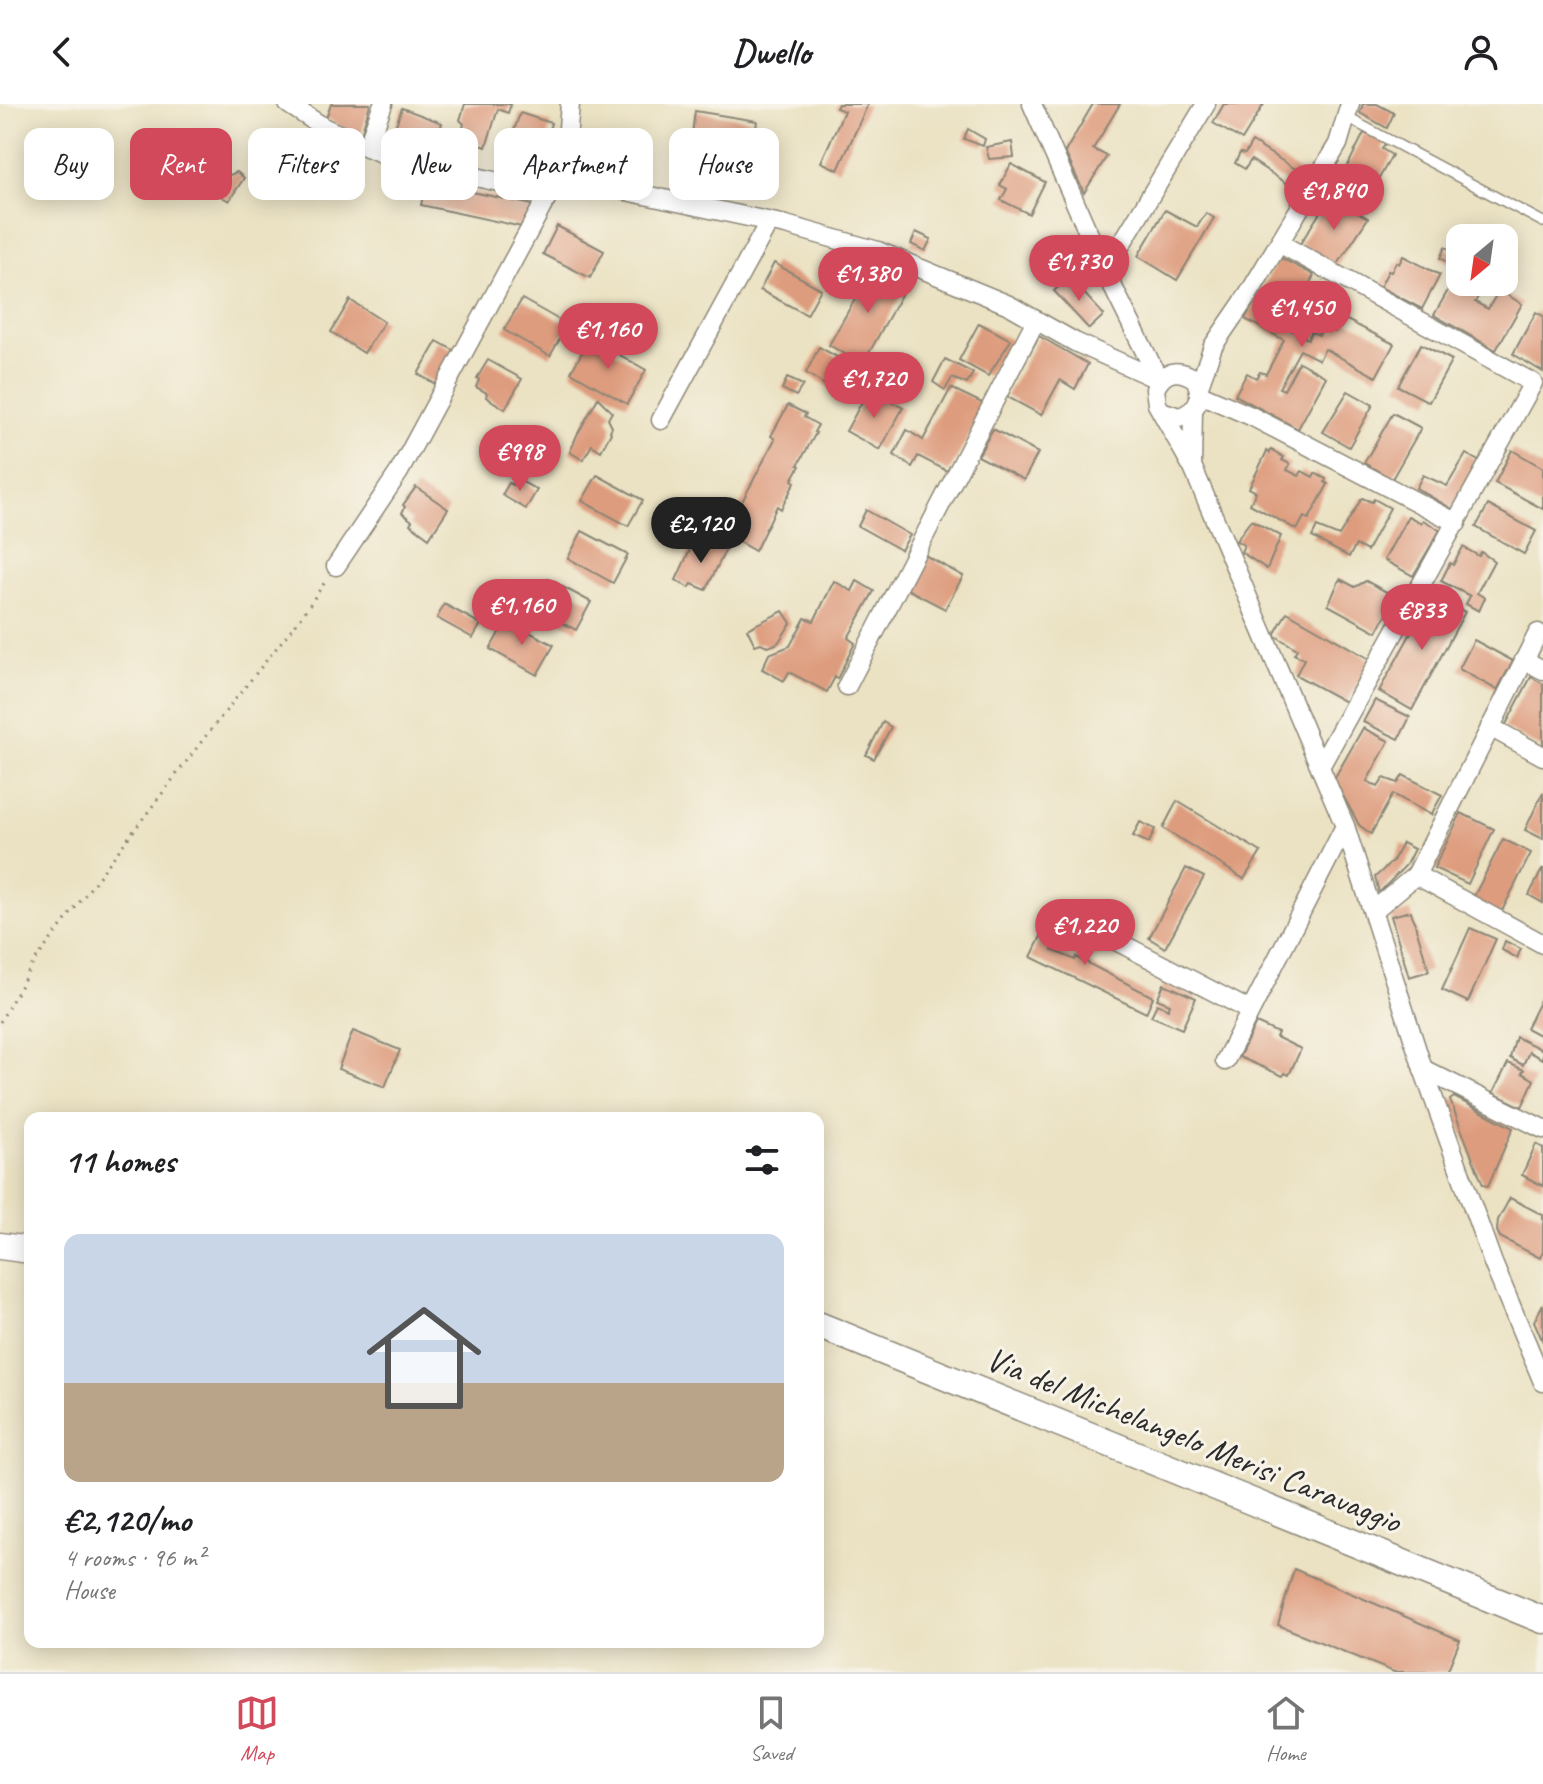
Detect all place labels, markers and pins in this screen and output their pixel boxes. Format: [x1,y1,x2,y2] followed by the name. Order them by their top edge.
[1269,164,1399,232] pin: €1,840
[1014,235,1144,303] pin: €1,730
[803,247,933,315] pin: €1,380
[1237,281,1367,349] pin: €1,450
[543,303,673,371] pin: €1,160
[809,352,939,420] pin: €1,720
[473,425,567,493] pin: €998
[636,497,766,565] pin: €2,120
[457,579,587,647] pin: €1,160
[1375,584,1469,652] pin: €833
[1020,899,1150,967] pin: €1,220

